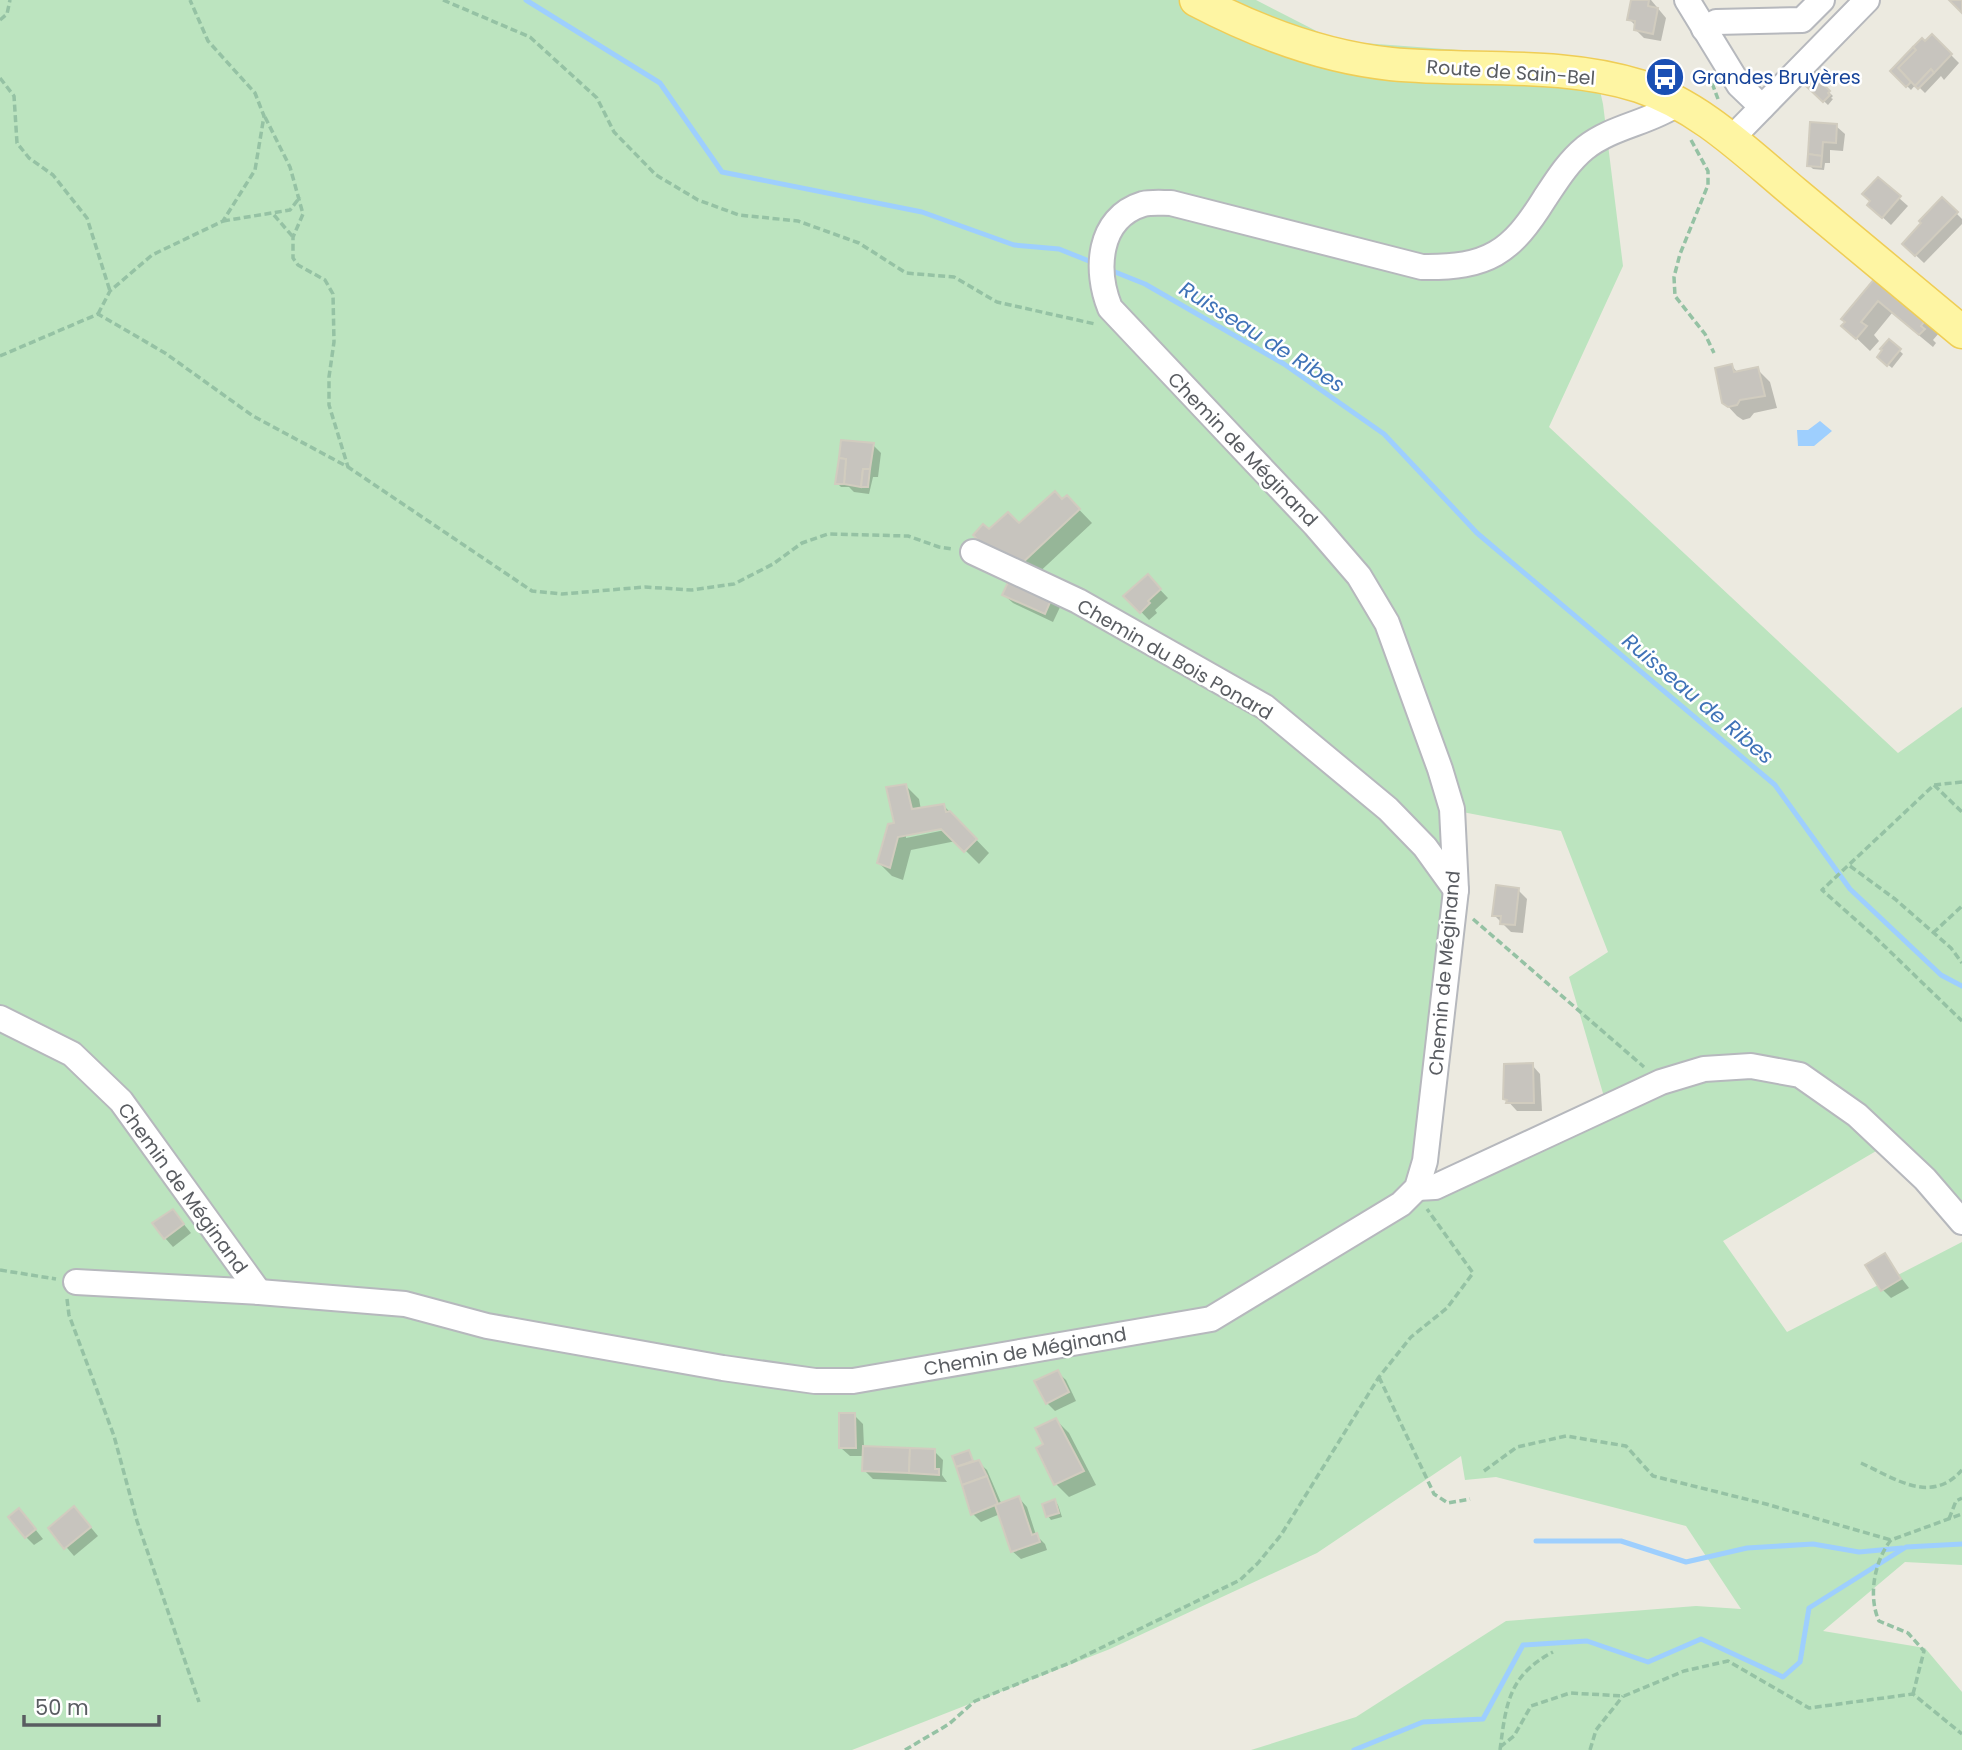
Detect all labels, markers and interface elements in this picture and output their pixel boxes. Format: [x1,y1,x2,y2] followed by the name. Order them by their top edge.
[1426,53,1596,92] street label: Route de Sain-Bel
[1644,56,1686,98] bus stop icon: Grandes Bruyères
[1692,64,1861,91] place label: Grandes Bruyères
[1174,274,1350,399] water label: Ruisseau de Ribes
[1162,366,1324,533] street label: Chemin de Méginand
[1072,592,1278,727] street label: Chemin du Bois Ponard
[1616,627,1780,771] water label: Ruisseau de Ribes
[1422,870,1467,1077] street label: Chemin de Méginand
[111,1097,254,1279] street label: Chemin de Méginand
[922,1320,1129,1383] street label: Chemin de Méginand
[24,1684,159,1728] scale bar
[35,1693,89,1722] text: 50 m

